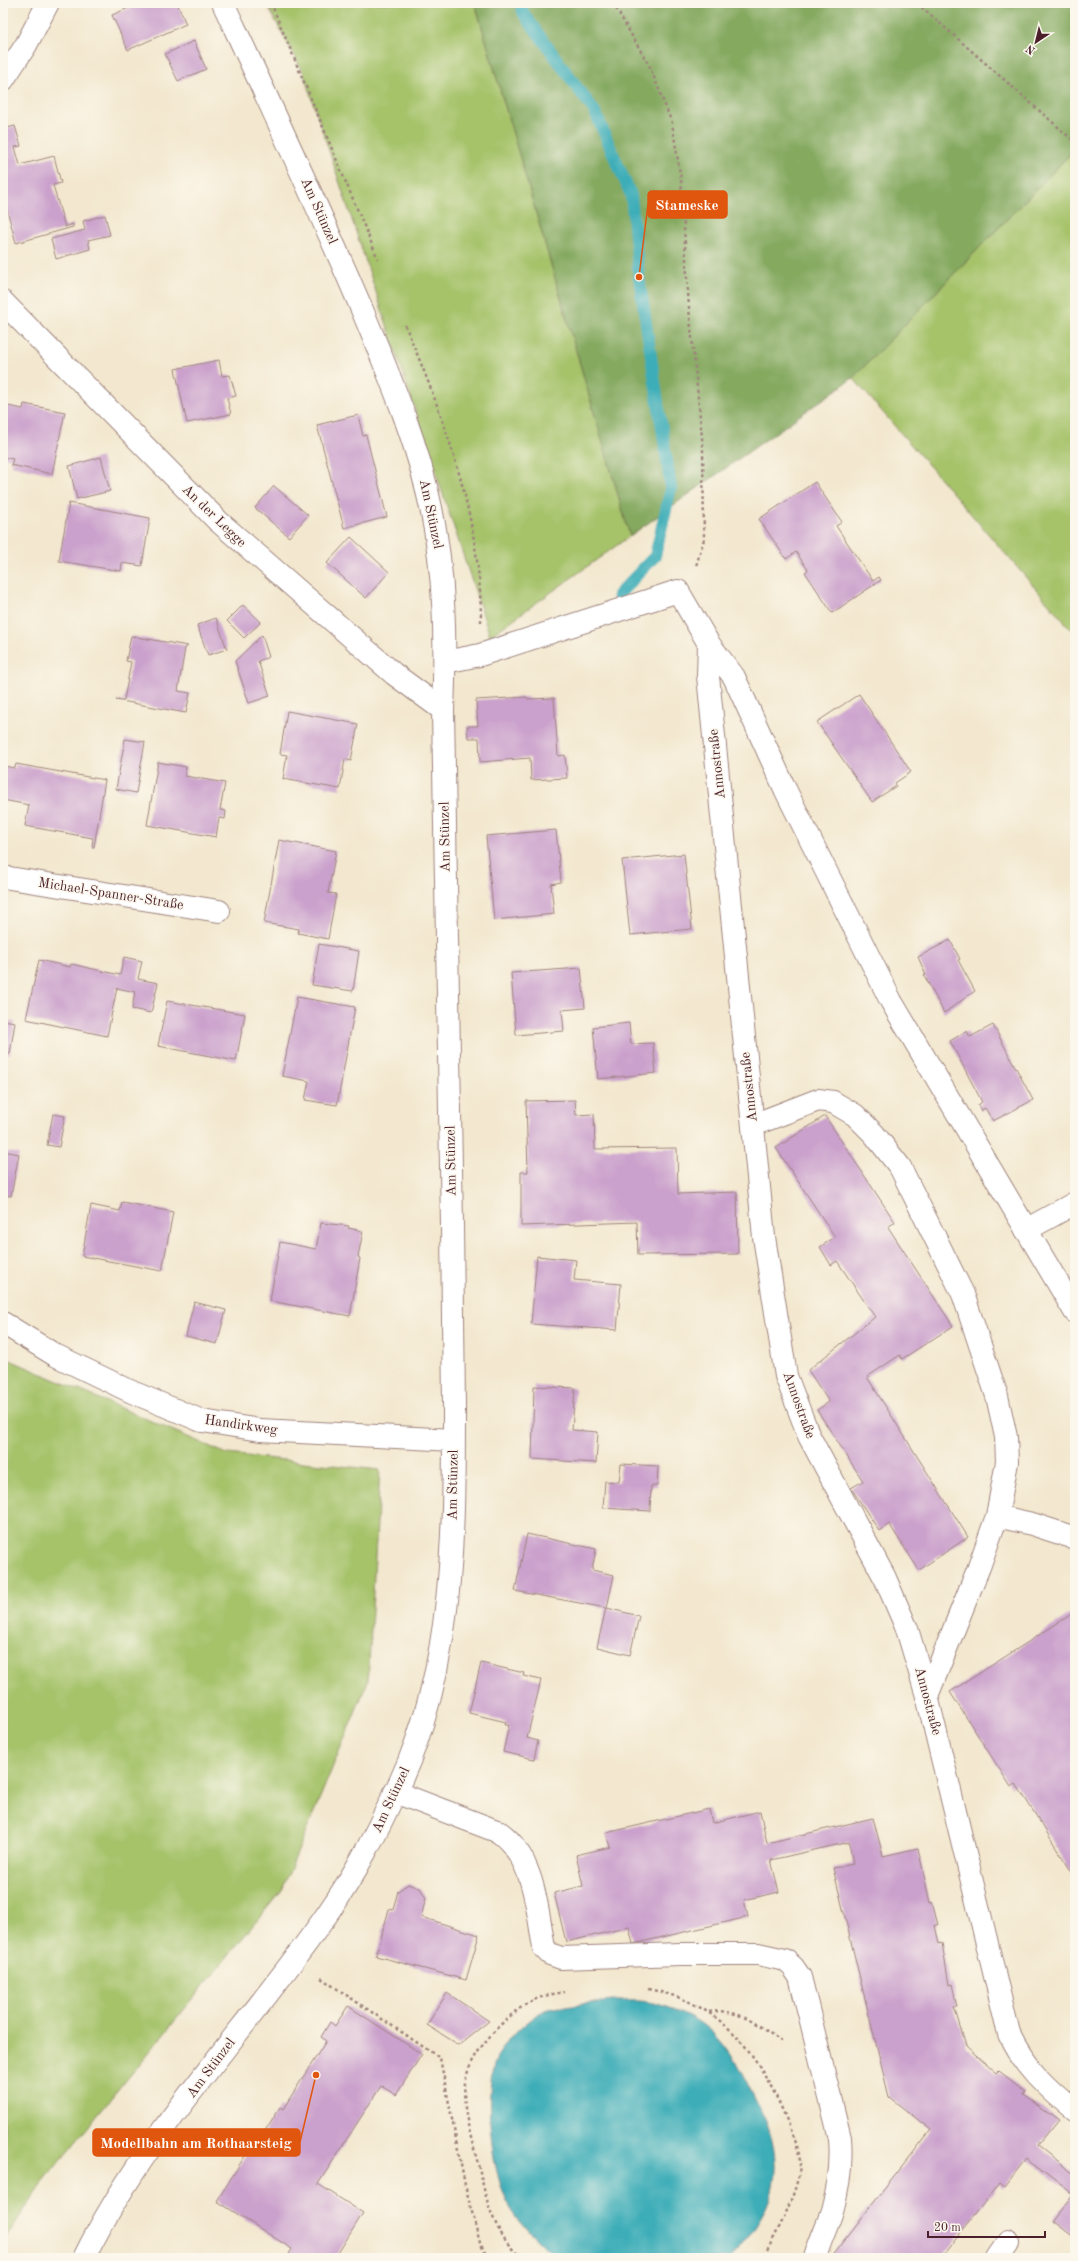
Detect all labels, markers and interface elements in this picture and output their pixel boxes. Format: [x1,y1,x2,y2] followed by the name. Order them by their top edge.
[1016,22,1056,62] north arrow
[1024,42,1038,56] text: N
[298,176,340,246] street label: Am Stünzel
[648,191,727,218] callout: Stameske
[655,199,719,214] text: Stameske
[417,478,445,550] street label: Am Stünzel
[179,482,249,550] street label: An der Legge
[706,728,728,800] street label: Annostraße
[437,801,453,872] street label: Am Stünzel
[37,876,185,912] street label: Michael-Spanner-Straße
[738,1051,760,1123] street label: Annostraße
[443,1125,459,1196] street label: Am Stünzel
[780,1370,818,1440] street label: Annostraße
[203,1413,279,1437] street label: Handirkweg
[445,1449,461,1520] street label: Am Stünzel
[912,1665,944,1737] street label: Annostraße
[370,1765,412,1835] street label: Am Stünzel
[184,2035,238,2100] street label: Am Stünzel
[93,2129,300,2156] callout: Modellbahn am Rothaarsteig
[100,2137,292,2152] text: Modellbahn am Rothaarsteig
[928,2213,1045,2239] scale bar
[934,2222,961,2234] text: 20 m

